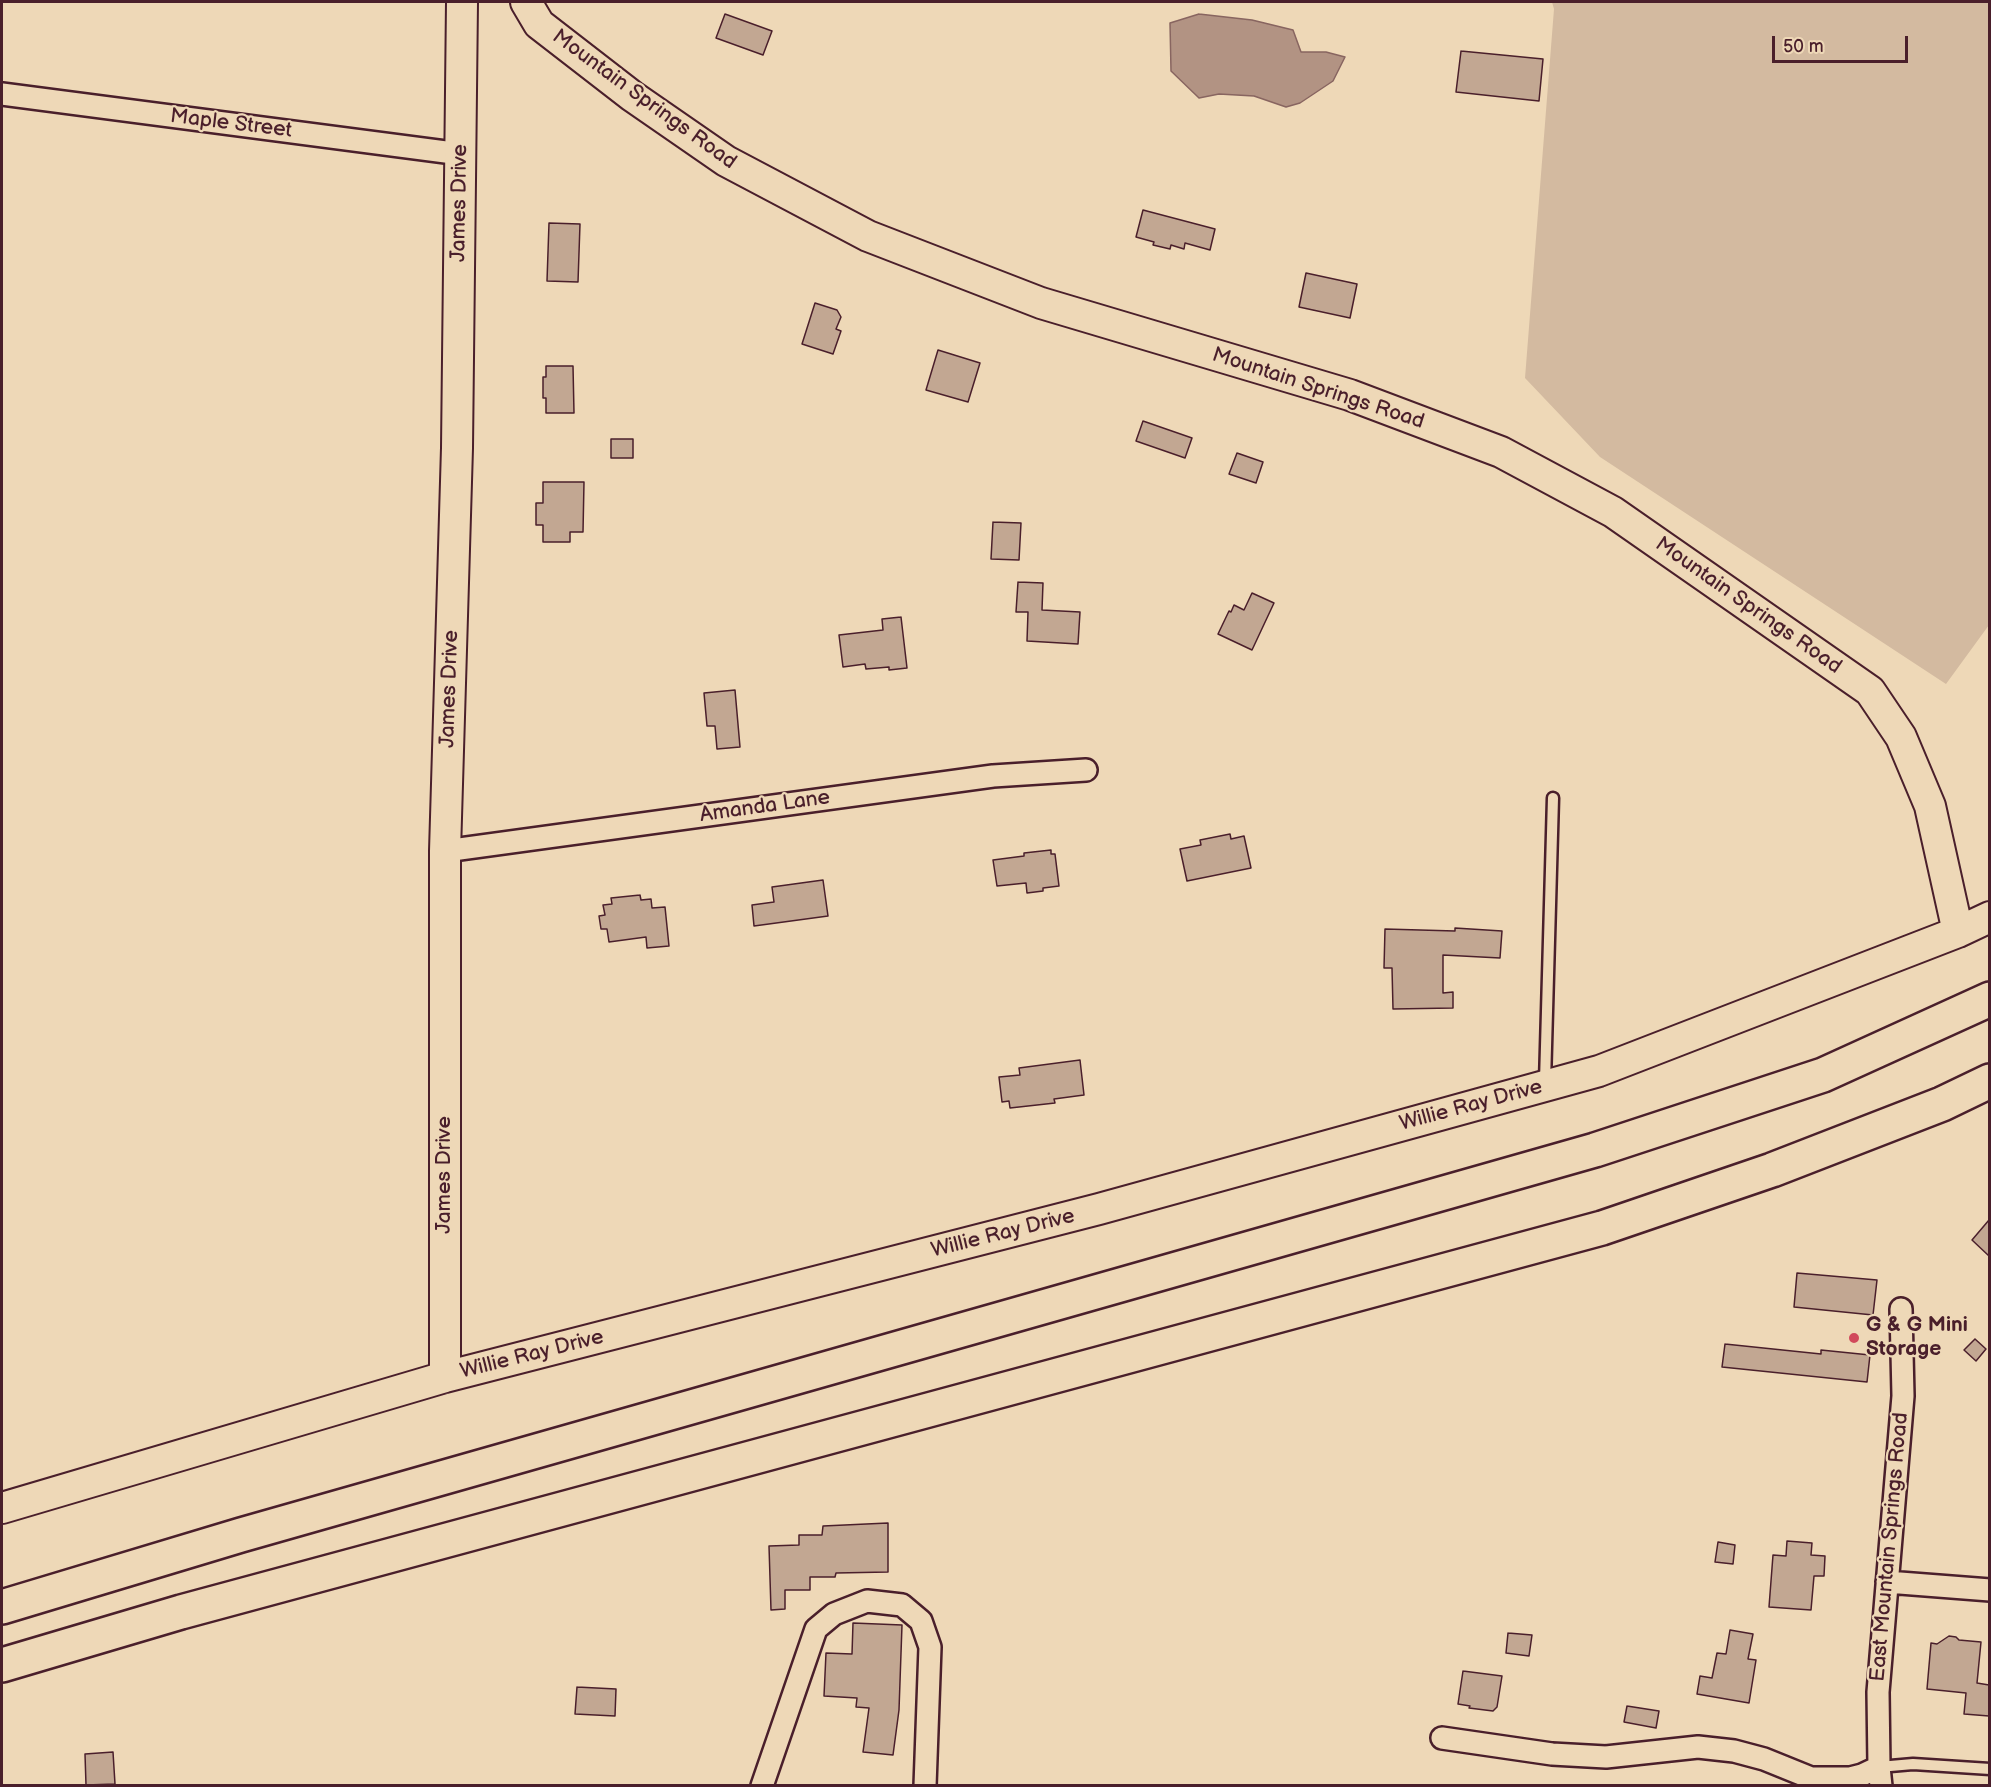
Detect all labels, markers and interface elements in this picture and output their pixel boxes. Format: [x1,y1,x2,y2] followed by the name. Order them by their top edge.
[1775,24,1912,62] scale bar
[547,25,741,175] street label: Mountain Springs Road
[1783,36,1824,57] text: 50 m
[169,104,293,144] street label: Maple Street
[446,144,474,262] street label: James Drive
[1209,343,1427,435] street label: Mountain Springs Road
[1650,532,1846,680] street label: Mountain Springs Road
[435,630,465,748] street label: James Drive
[698,785,832,829] street label: Amanda Lane
[1397,1075,1545,1137] street label: Willie Ray Drive
[432,1116,458,1234] street label: James Drive
[929,1204,1077,1264] street label: Willie Ray Drive
[1866,1313,1968,1363] place label: G & G Mini Storage
[458,1325,606,1385] street label: Willie Ray Drive
[1847,1331,1861,1345] marker: G & G Mini Storage
[1866,1411,1914,1683] street label: East Mountain Springs Road

